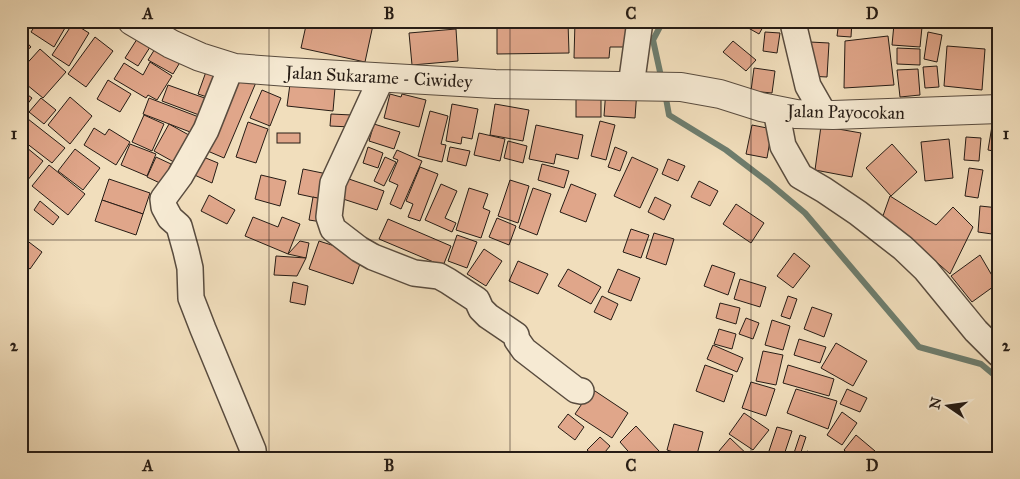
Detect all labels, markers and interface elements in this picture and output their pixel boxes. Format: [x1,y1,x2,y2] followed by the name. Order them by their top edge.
[142,4,154,23] text: A
[384,4,394,23] text: B
[626,4,637,23] text: C
[866,4,879,23] text: D
[283,61,474,94] street label: Jalan Sukarame - Ciwidey
[785,100,905,125] street label: Jalan Payocokan
[11,124,18,143] text: 1
[1003,124,1010,143] text: 1
[10,336,19,355] text: 2
[1002,336,1011,355] text: 2
[922,382,972,432] north arrow
[926,395,945,411] text: N
[142,456,154,475] text: A
[384,456,394,475] text: B
[626,456,637,475] text: C
[866,456,879,475] text: D

